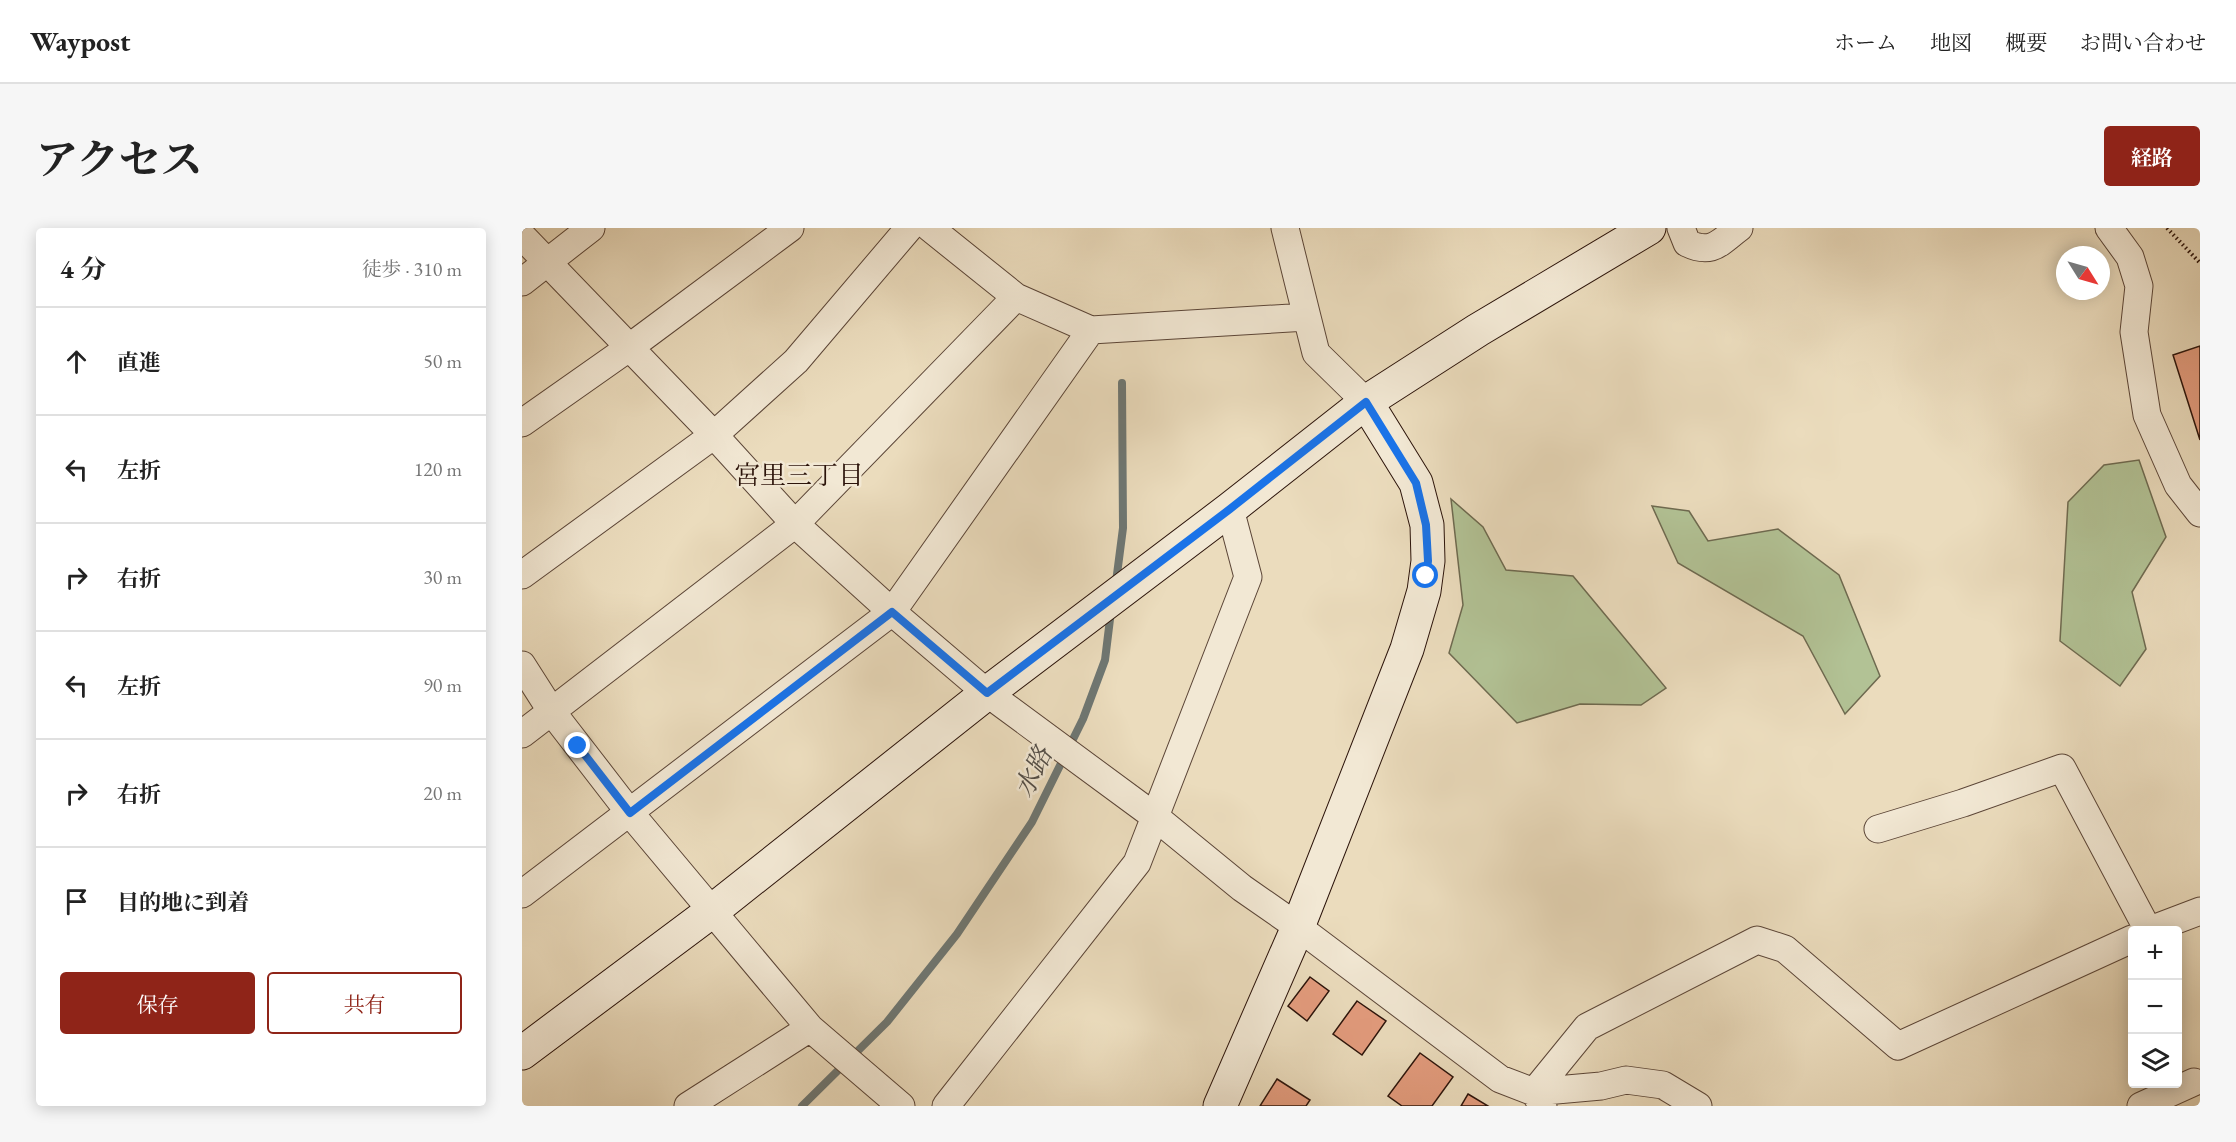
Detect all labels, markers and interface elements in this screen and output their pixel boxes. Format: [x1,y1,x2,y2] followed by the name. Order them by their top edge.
[30,23,131,59] text: Waypost
[1834,29,1897,56] text: ホーム
[1930,29,1972,56] text: 地図
[2005,29,2047,56] text: 概要
[2080,29,2206,56] text: お問い合わせ
[2104,126,2200,186] button: 経路
[36,132,203,187] text: アクセス
[2056,246,2110,300] north arrow
[60,252,106,286] text: 4 分
[362,256,462,282] text: 徒歩 · 310 m
[60,345,93,378] icon: ahead
[117,348,161,377] text: 直進
[423,348,462,374] text: 50 m
[60,453,93,486] icon: left
[117,456,161,485] text: 左折
[414,456,462,482] text: 120 m
[734,458,864,492] district label: 宮里三丁目
[60,561,93,594] icon: right
[1412,562,1438,588] route start
[117,564,161,593] text: 右折
[423,564,462,590] text: 30 m
[60,669,93,702] icon: left
[117,672,161,701] text: 左折
[423,672,462,698] text: 90 m
[564,732,590,758] route end
[1006,739,1061,803] water label: 水路
[60,777,93,810] icon: right
[117,780,161,809] text: 右折
[423,780,462,806] text: 20 m
[60,885,93,918] icon: arrive
[117,888,249,917] text: 目的地に到着
[2128,926,2182,1088] map controls
[2128,926,2182,980] button: +
[60,972,255,1034] button: 保存
[267,972,462,1034] button: 共有
[2128,980,2182,1034] button: −
[2128,1034,2182,1088] button: layers

